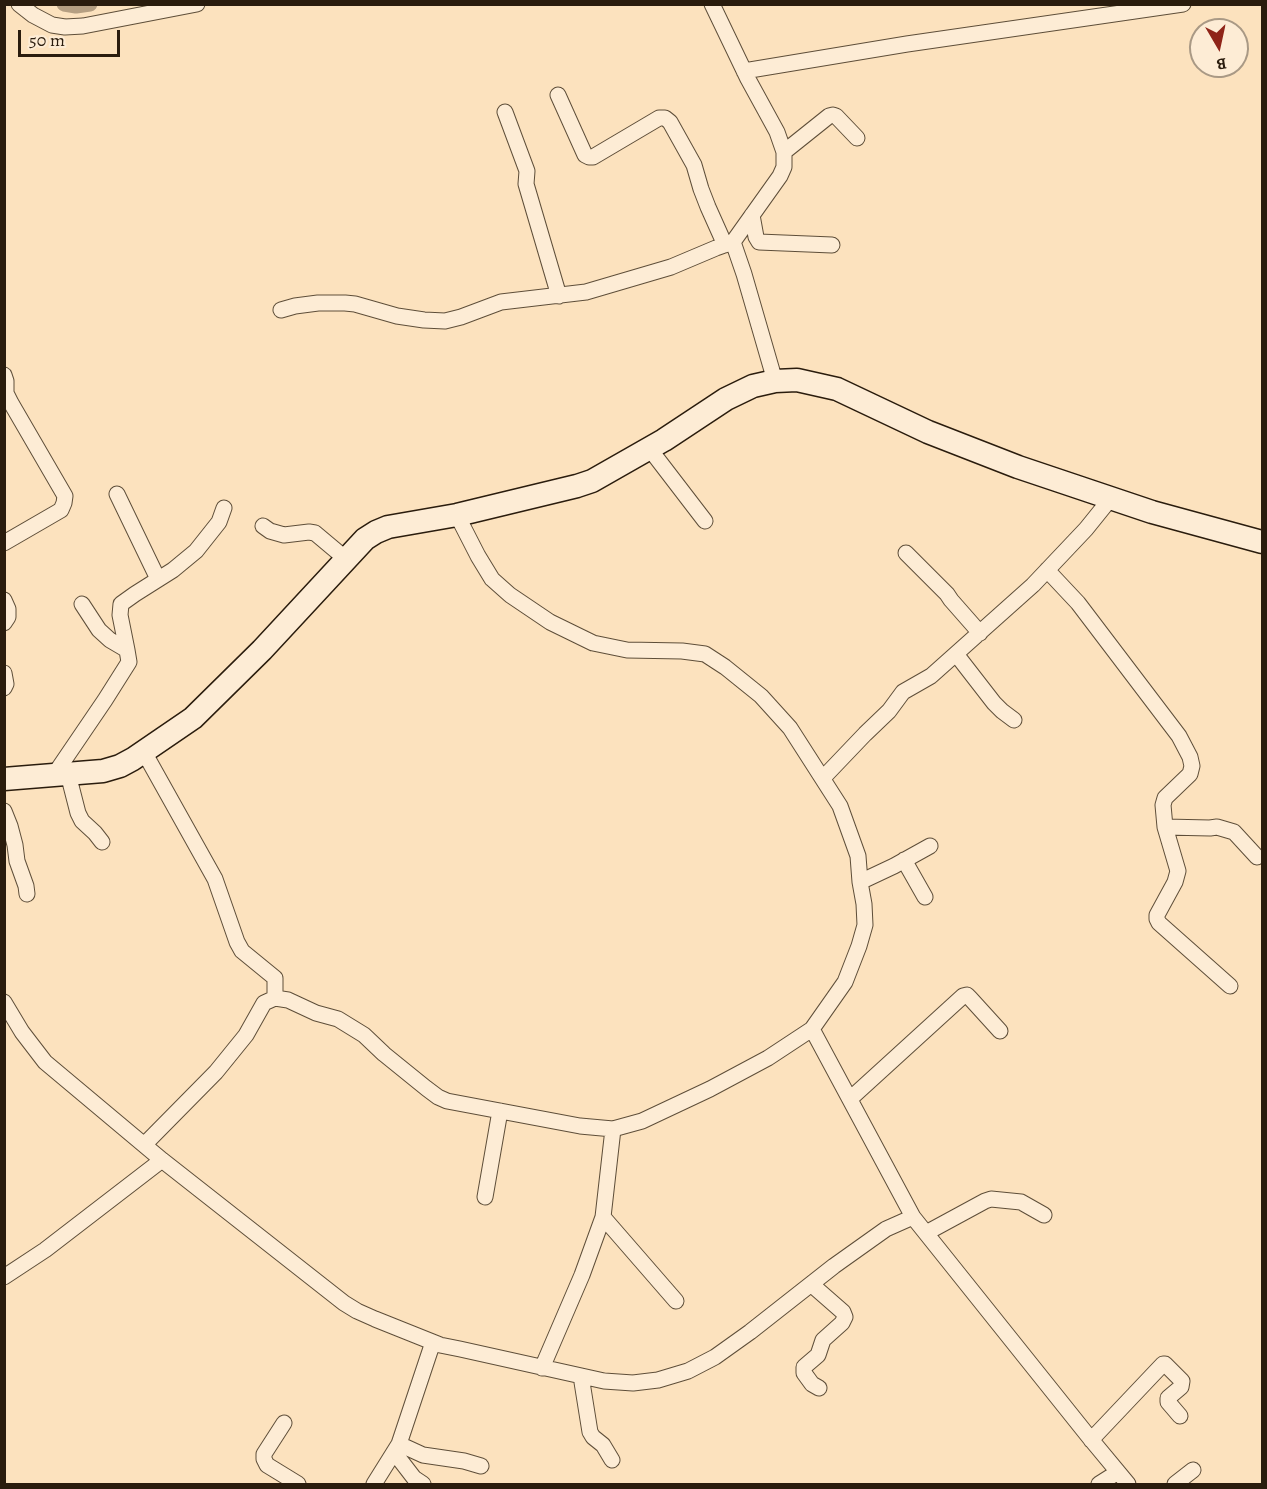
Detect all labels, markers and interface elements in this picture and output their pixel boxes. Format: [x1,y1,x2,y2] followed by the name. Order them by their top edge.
[21,18,123,56] scale bar
[1189,18,1249,78] north arrow
[29,28,65,52] text: 50 m
[1215,52,1228,75] text: B

